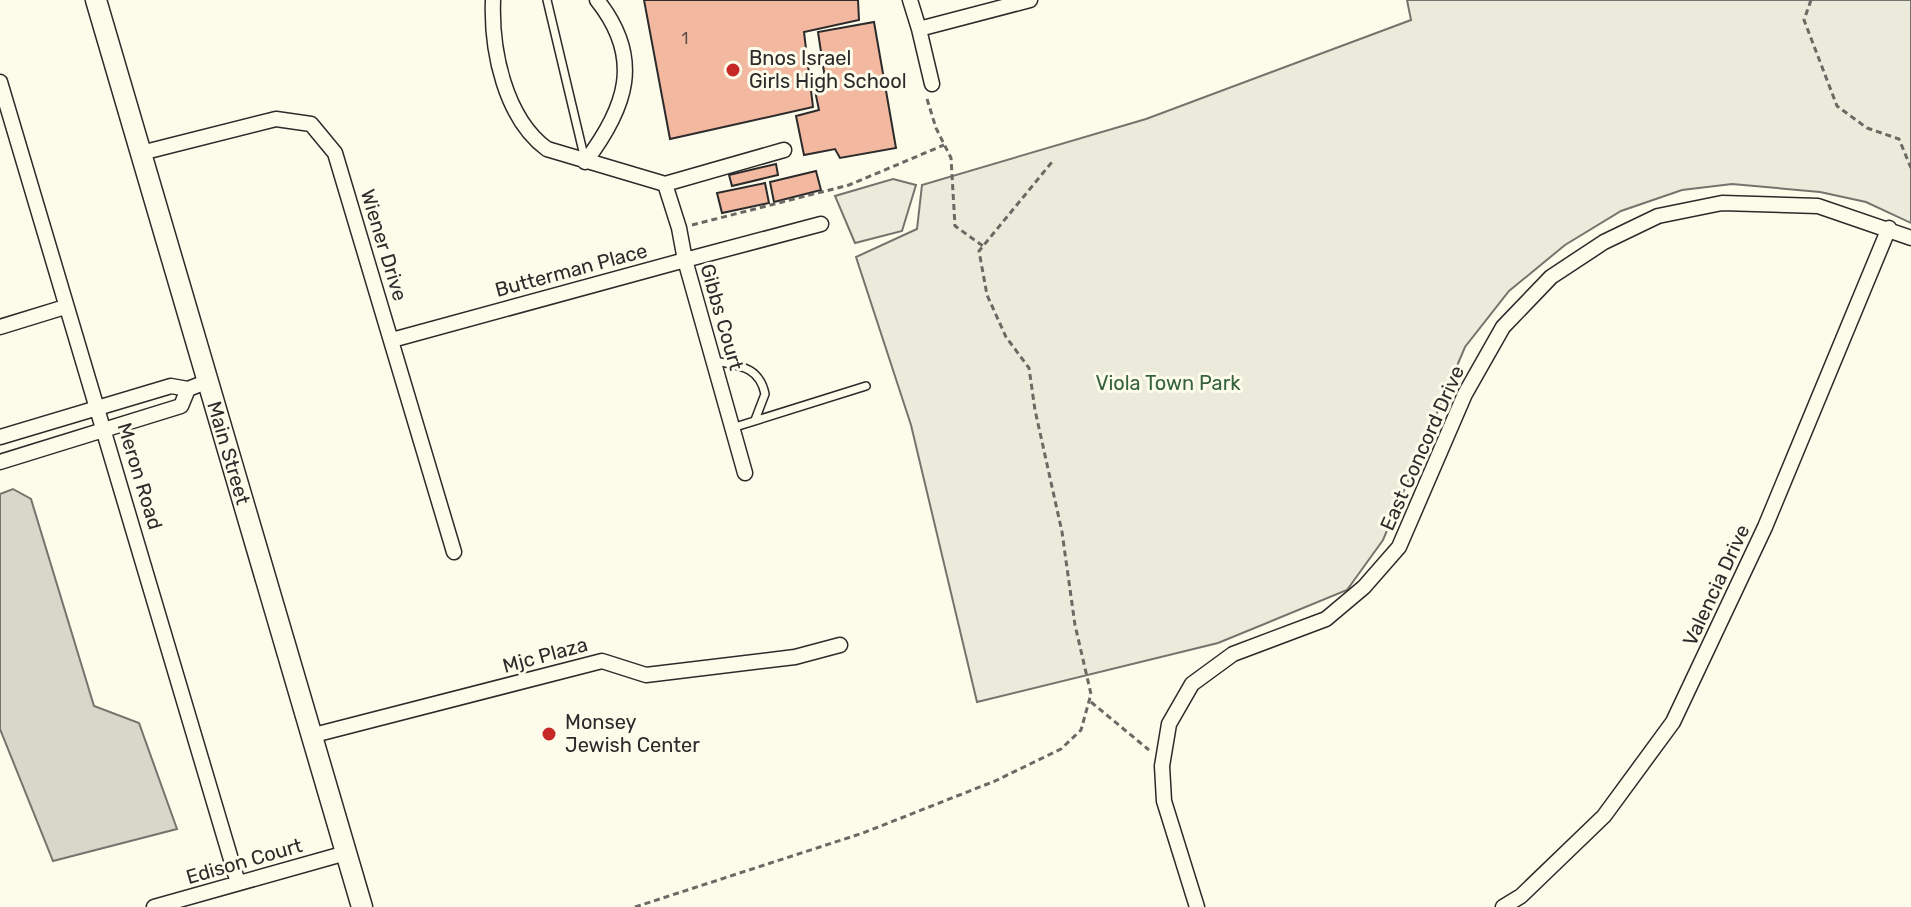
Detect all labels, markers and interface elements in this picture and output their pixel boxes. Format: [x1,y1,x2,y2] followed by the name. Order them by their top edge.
[682,29,688,48] house number: 1
[749,46,907,93] place label: Bnos Israel Girls High School
[724,61,742,79] marker: Bnos Israel Girls High School
[356,186,412,304] street label: Wiener Drive
[492,238,650,302] street label: Butterman Place
[695,261,749,373] street label: Gibbs Court
[1375,362,1469,534] street label: East Concord Drive
[1095,371,1241,395] park label: Viola Town Park
[202,398,255,508] street label: Main Street
[112,420,168,532] street label: Meron Road
[1677,520,1755,650] street label: Valencia Drive
[500,632,590,678] street label: Mjc Plaza
[565,710,700,757] place label: Monsey Jewish Center
[540,725,558,743] marker: Monsey Jewish Center
[183,833,305,889] street label: Edison Court

